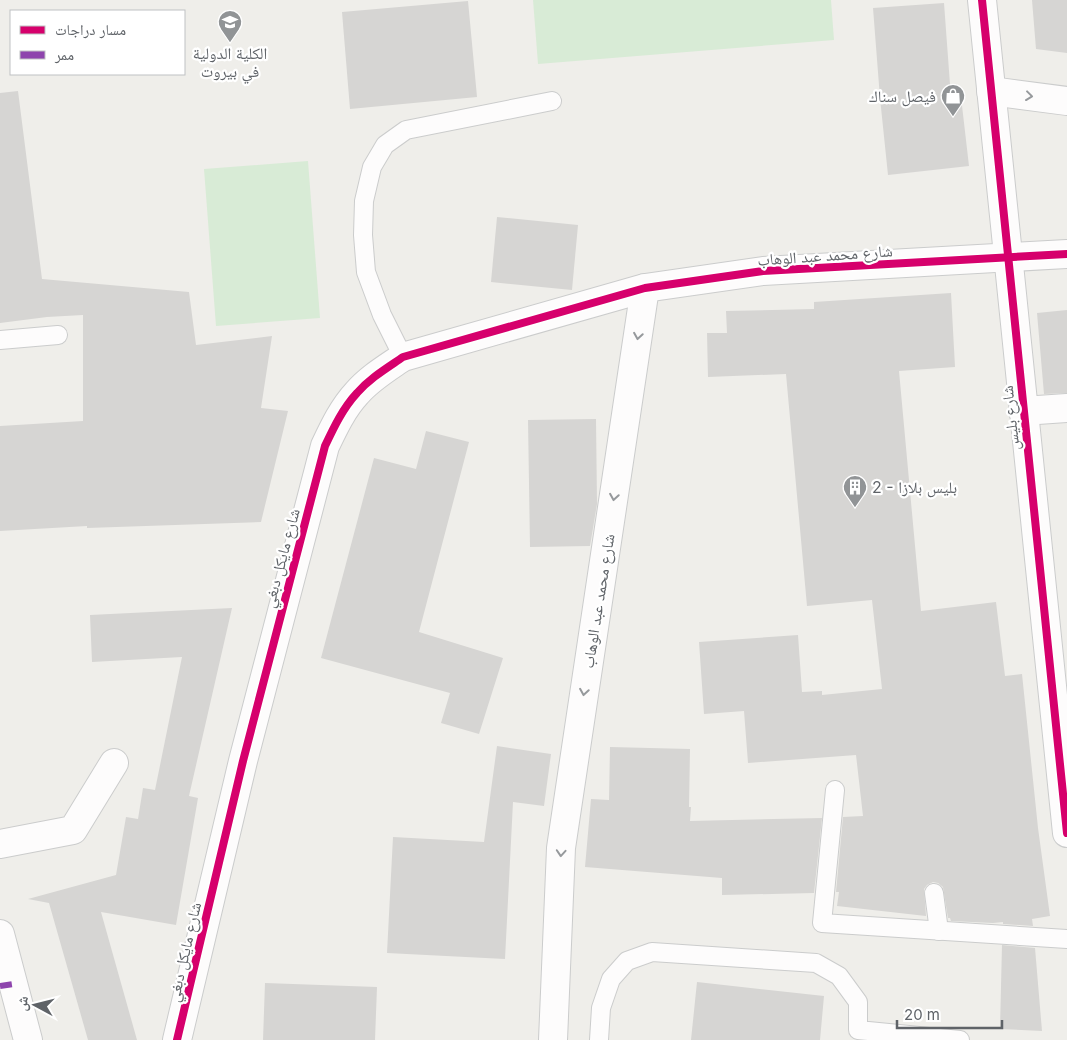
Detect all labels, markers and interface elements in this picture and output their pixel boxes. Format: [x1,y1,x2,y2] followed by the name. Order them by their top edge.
[217,9,243,43] school or university icon: الكلية الدولية في بيروت
[10,10,185,75] legend
[55,20,126,39] text: مسار دراجات
[193,43,267,84] place label: الكلية الدولية في بيروت
[54,45,74,64] text: ممر
[940,83,966,117] shop icon: فيصل سناك
[869,86,936,107] place label: فيصل سناك
[1025,90,1033,101] one-way arrow
[757,240,893,271] street label: شارع محمد عبد الوهاب
[633,331,643,340] one-way arrow
[997,384,1024,452] street label: شارع بليس
[842,474,868,508] building icon: 2 - بليس بلازا
[872,477,957,498] place label: 2 - بليس بلازا
[609,492,619,501] one-way arrow
[258,506,307,611] street label: شارع مايكل دبغي
[578,532,619,670] street label: شارع محمد عبد الوهاب
[580,687,590,696] one-way arrow
[555,849,566,857] one-way arrow
[163,900,208,1004] street label: شارع مايكل دبغي
[10,980,60,1030] north arrow
[12,995,32,1012] text: ش
[897,998,1002,1030] scale bar
[904,1005,940,1024] text: 20 m

